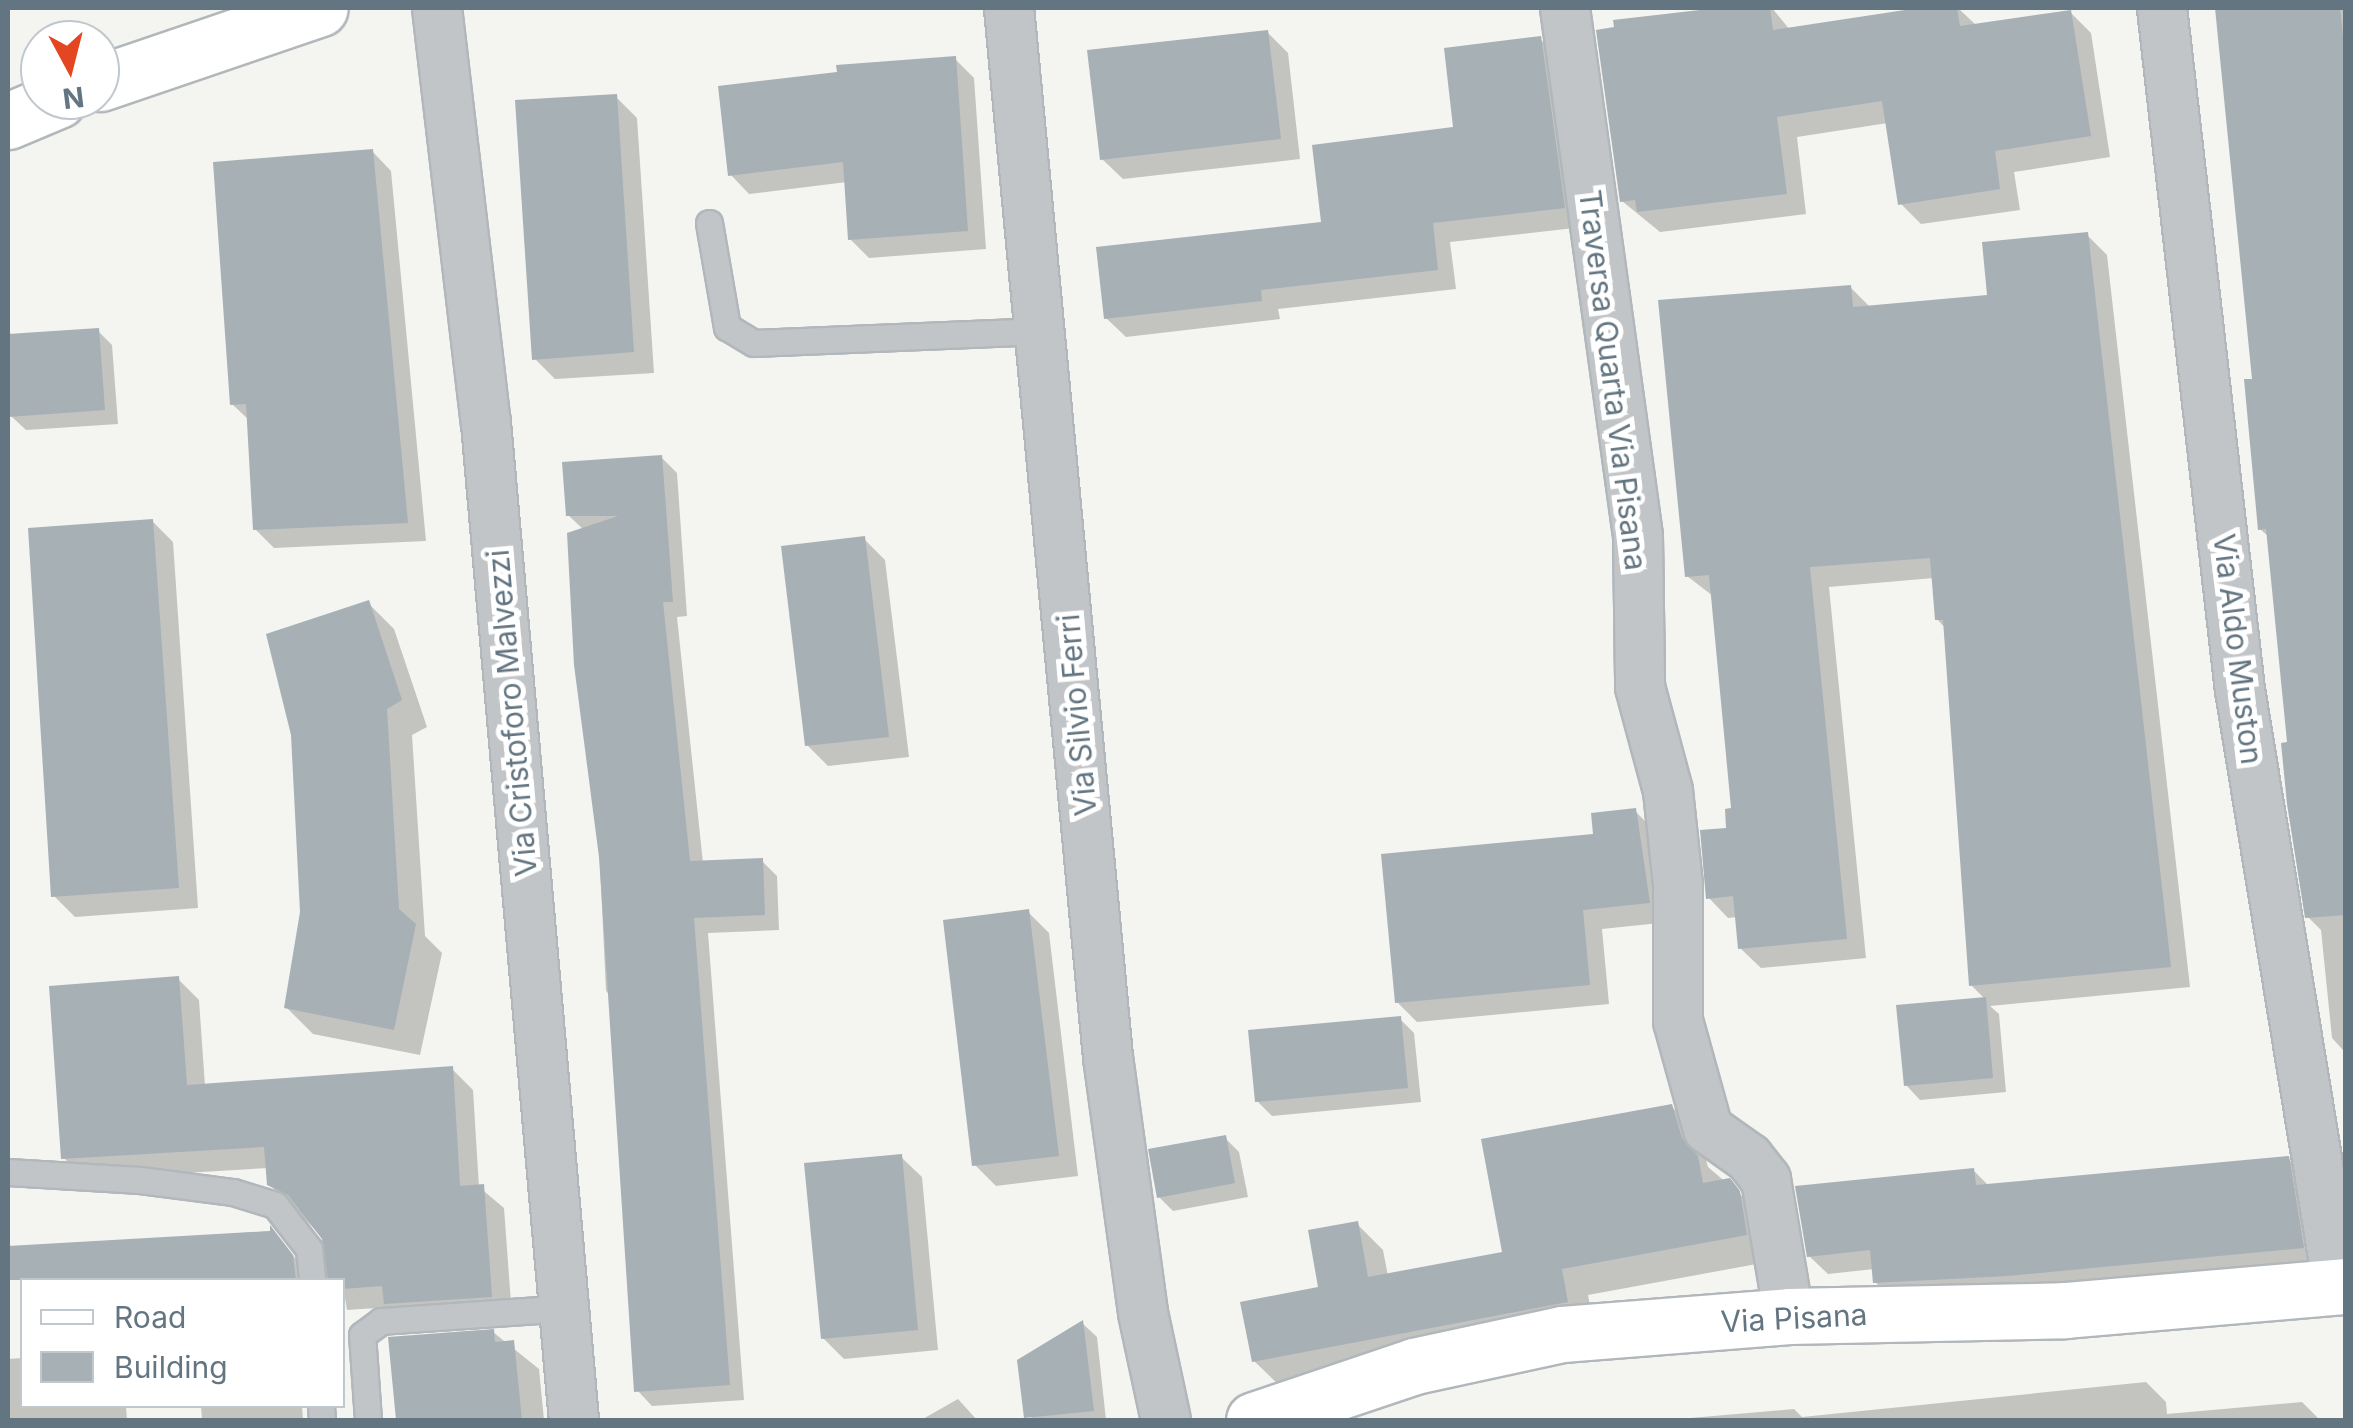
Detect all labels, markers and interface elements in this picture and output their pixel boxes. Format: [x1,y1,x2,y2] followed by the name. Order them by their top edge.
[20,20,120,120] north arrow
[61,80,86,116] text: N
[1572,188,1654,572] street label: Traversa Quarta Via Pisana
[2206,532,2270,766] street label: Via Aldo Muston
[480,548,544,878] street label: Via Cristoforo Malvezzi
[1050,613,1104,817] street label: Via Silvio Ferri
[20,1278,345,1408] legend
[1720,1296,1868,1340] street label: Via Pisana
[114,1299,186,1335] text: Road
[114,1349,228,1385] text: Building

